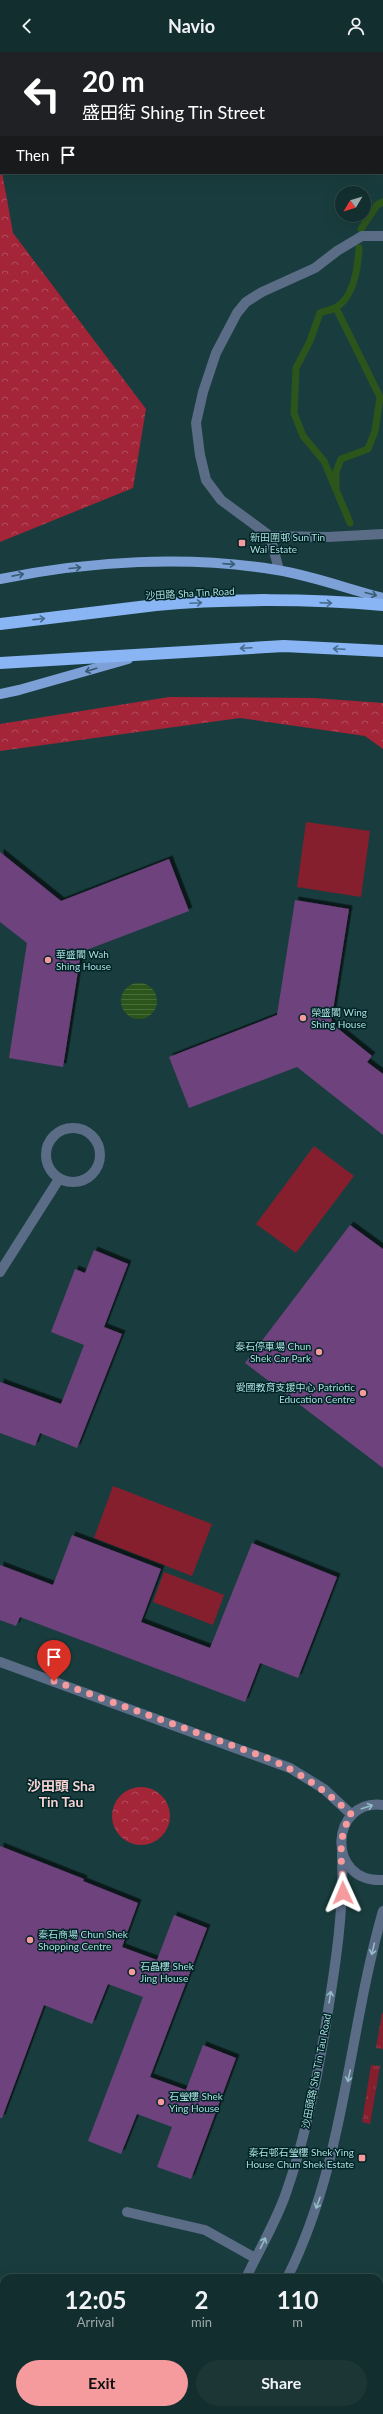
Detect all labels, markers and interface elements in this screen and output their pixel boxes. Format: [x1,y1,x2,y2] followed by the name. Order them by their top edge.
[16,15,38,37] icon: back
[168,15,215,37] text: Navio
[345,15,367,37] icon: person
[82,64,145,98] text: 20 m
[16,68,68,120] icon: left
[82,101,265,123] text: 盛田街 Shing Tin Street
[57,144,79,166] icon: arrive
[16,146,49,164] text: Then
[335,186,371,222] north arrow
[335,186,371,222] map controls
[250,531,325,555] place label: 新田圍邨 Sun Tin Wai Estate
[237,538,247,548] marker: 新田圍邨 Sun Tin Wai Estate
[222,561,235,568] one-way arrow
[68,564,81,572] one-way arrow
[11,571,24,579] one-way arrow
[145,585,235,601] street label: 沙田路 Sha Tin Road
[364,591,377,599] one-way arrow
[319,599,332,606] one-way arrow
[189,600,202,607] one-way arrow
[32,616,45,623] one-way arrow
[240,645,253,652] one-way arrow
[333,645,346,652] one-way arrow
[84,667,97,674] one-way arrow
[56,948,111,972] place label: 華盛閣 Wah Shing House
[43,955,53,965] marker: 華盛閣 Wah Shing House
[311,1006,367,1030] place label: 榮盛閣 Wing Shing House
[298,1013,308,1023] marker: 榮盛閣 Wing Shing House
[235,1340,312,1364] place label: 秦石停車場 Chun Shek Car Park
[314,1347,324,1357] marker: 秦石停車場 Chun Shek Car Park
[236,1381,355,1405] place label: 愛國教育支援中心 Patriotic Education Centre
[358,1388,368,1398] marker: 愛國教育支援中心 Patriotic Education Centre
[37,1640,71,1681] pin
[43,1646,65,1668] icon: arrive
[27,1777,95,1810] district label: 沙田頭 Sha Tin Tau
[360,1803,373,1810] one-way arrow
[322,1872,364,1914] position arrow
[38,1928,129,1952] place label: 秦石商場 Chun Shek Shopping Centre
[25,1935,35,1945] marker: 秦石商場 Chun Shek Shopping Centre
[368,1942,376,1955] one-way arrow
[140,1960,195,1984] place label: 石晶樓 Shek Jing House
[127,1967,137,1977] marker: 石晶樓 Shek Jing House
[326,1991,334,2004] one-way arrow
[299,2012,333,2130] street label: 沙田頭路 Sha Tin Tau Road
[344,2069,352,2082] one-way arrow
[169,2090,224,2114] place label: 石瑩樓 Shek Ying House
[156,2097,166,2107] marker: 石瑩樓 Shek Ying House
[246,2146,354,2170] place label: 秦石邨石瑩樓 Shek Ying House Chun Shek Estate
[357,2153,367,2163] marker: 秦石邨石瑩樓 Shek Ying House Chun Shek Estate
[314,2196,321,2209] one-way arrow
[259,2237,267,2249] one-way arrow
[65,2285,126,2314] text: 12:05
[195,2285,209,2314] text: 2
[277,2285,318,2314] text: 110
[77,2314,114,2330] text: Arrival
[191,2314,212,2330] text: min
[292,2314,303,2330] text: m
[16,2360,188,2406] button: Exit
[196,2360,367,2406] button: Share

